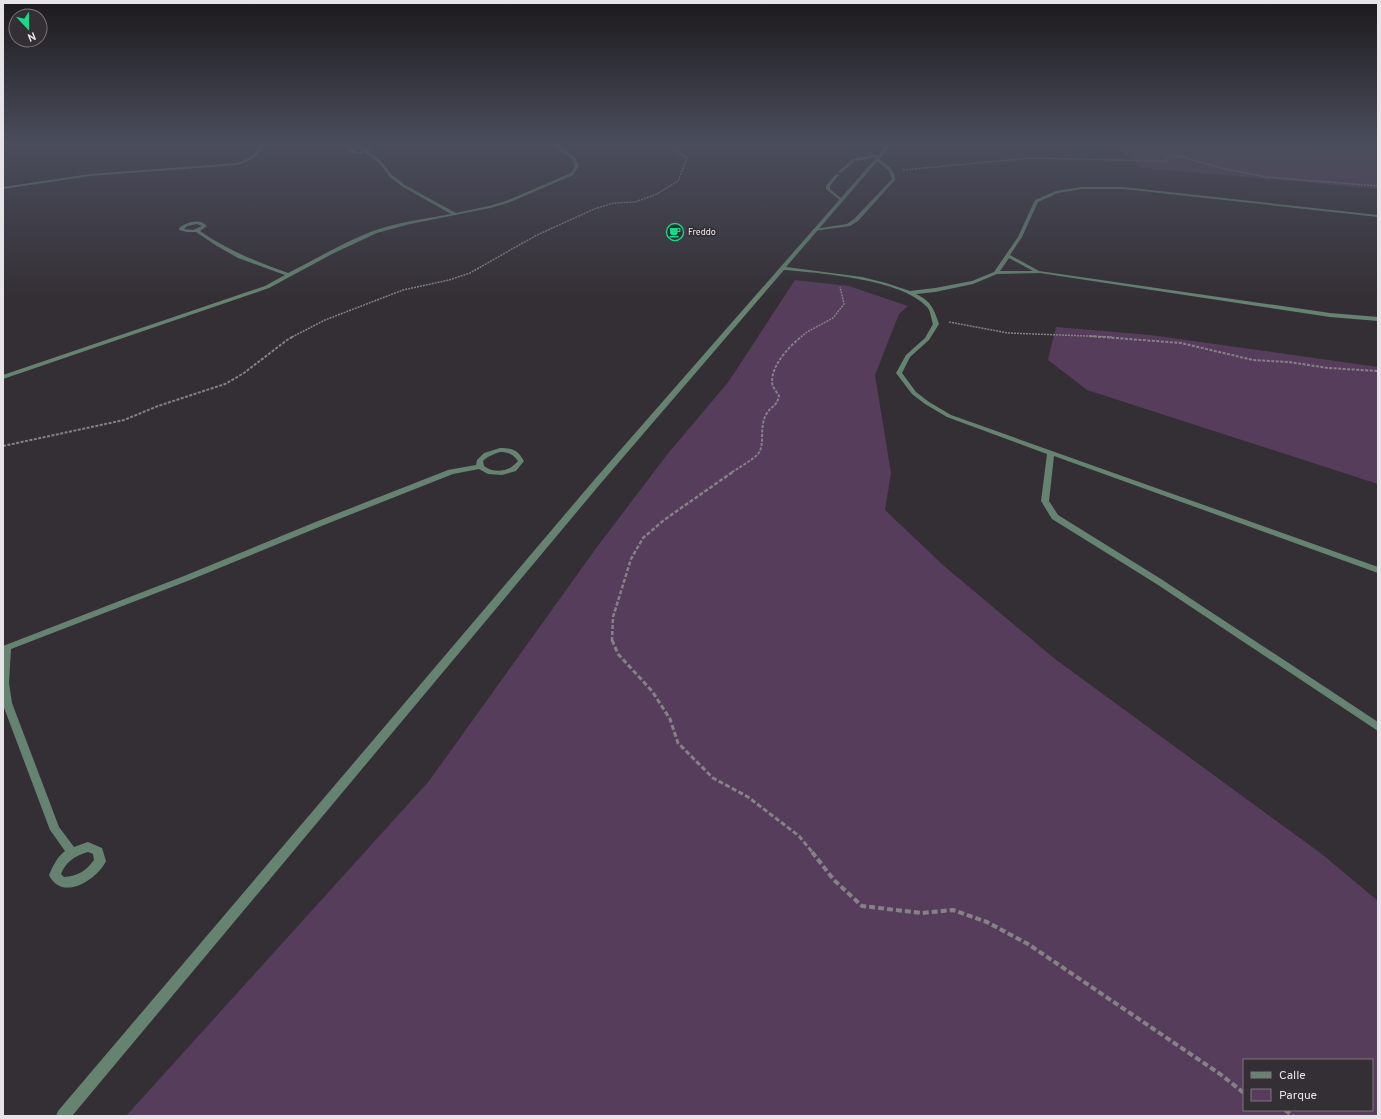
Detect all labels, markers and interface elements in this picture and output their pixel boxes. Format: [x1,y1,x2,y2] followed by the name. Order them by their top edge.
[8,8,48,48] north arrow
[25,28,38,44] text: N
[665,222,685,242] cafe icon: Freddo
[688,227,716,238] place label: Freddo
[1243,1059,1373,1111] legend
[1279,1068,1306,1084] text: Calle
[1279,1088,1317,1104] text: Parque

